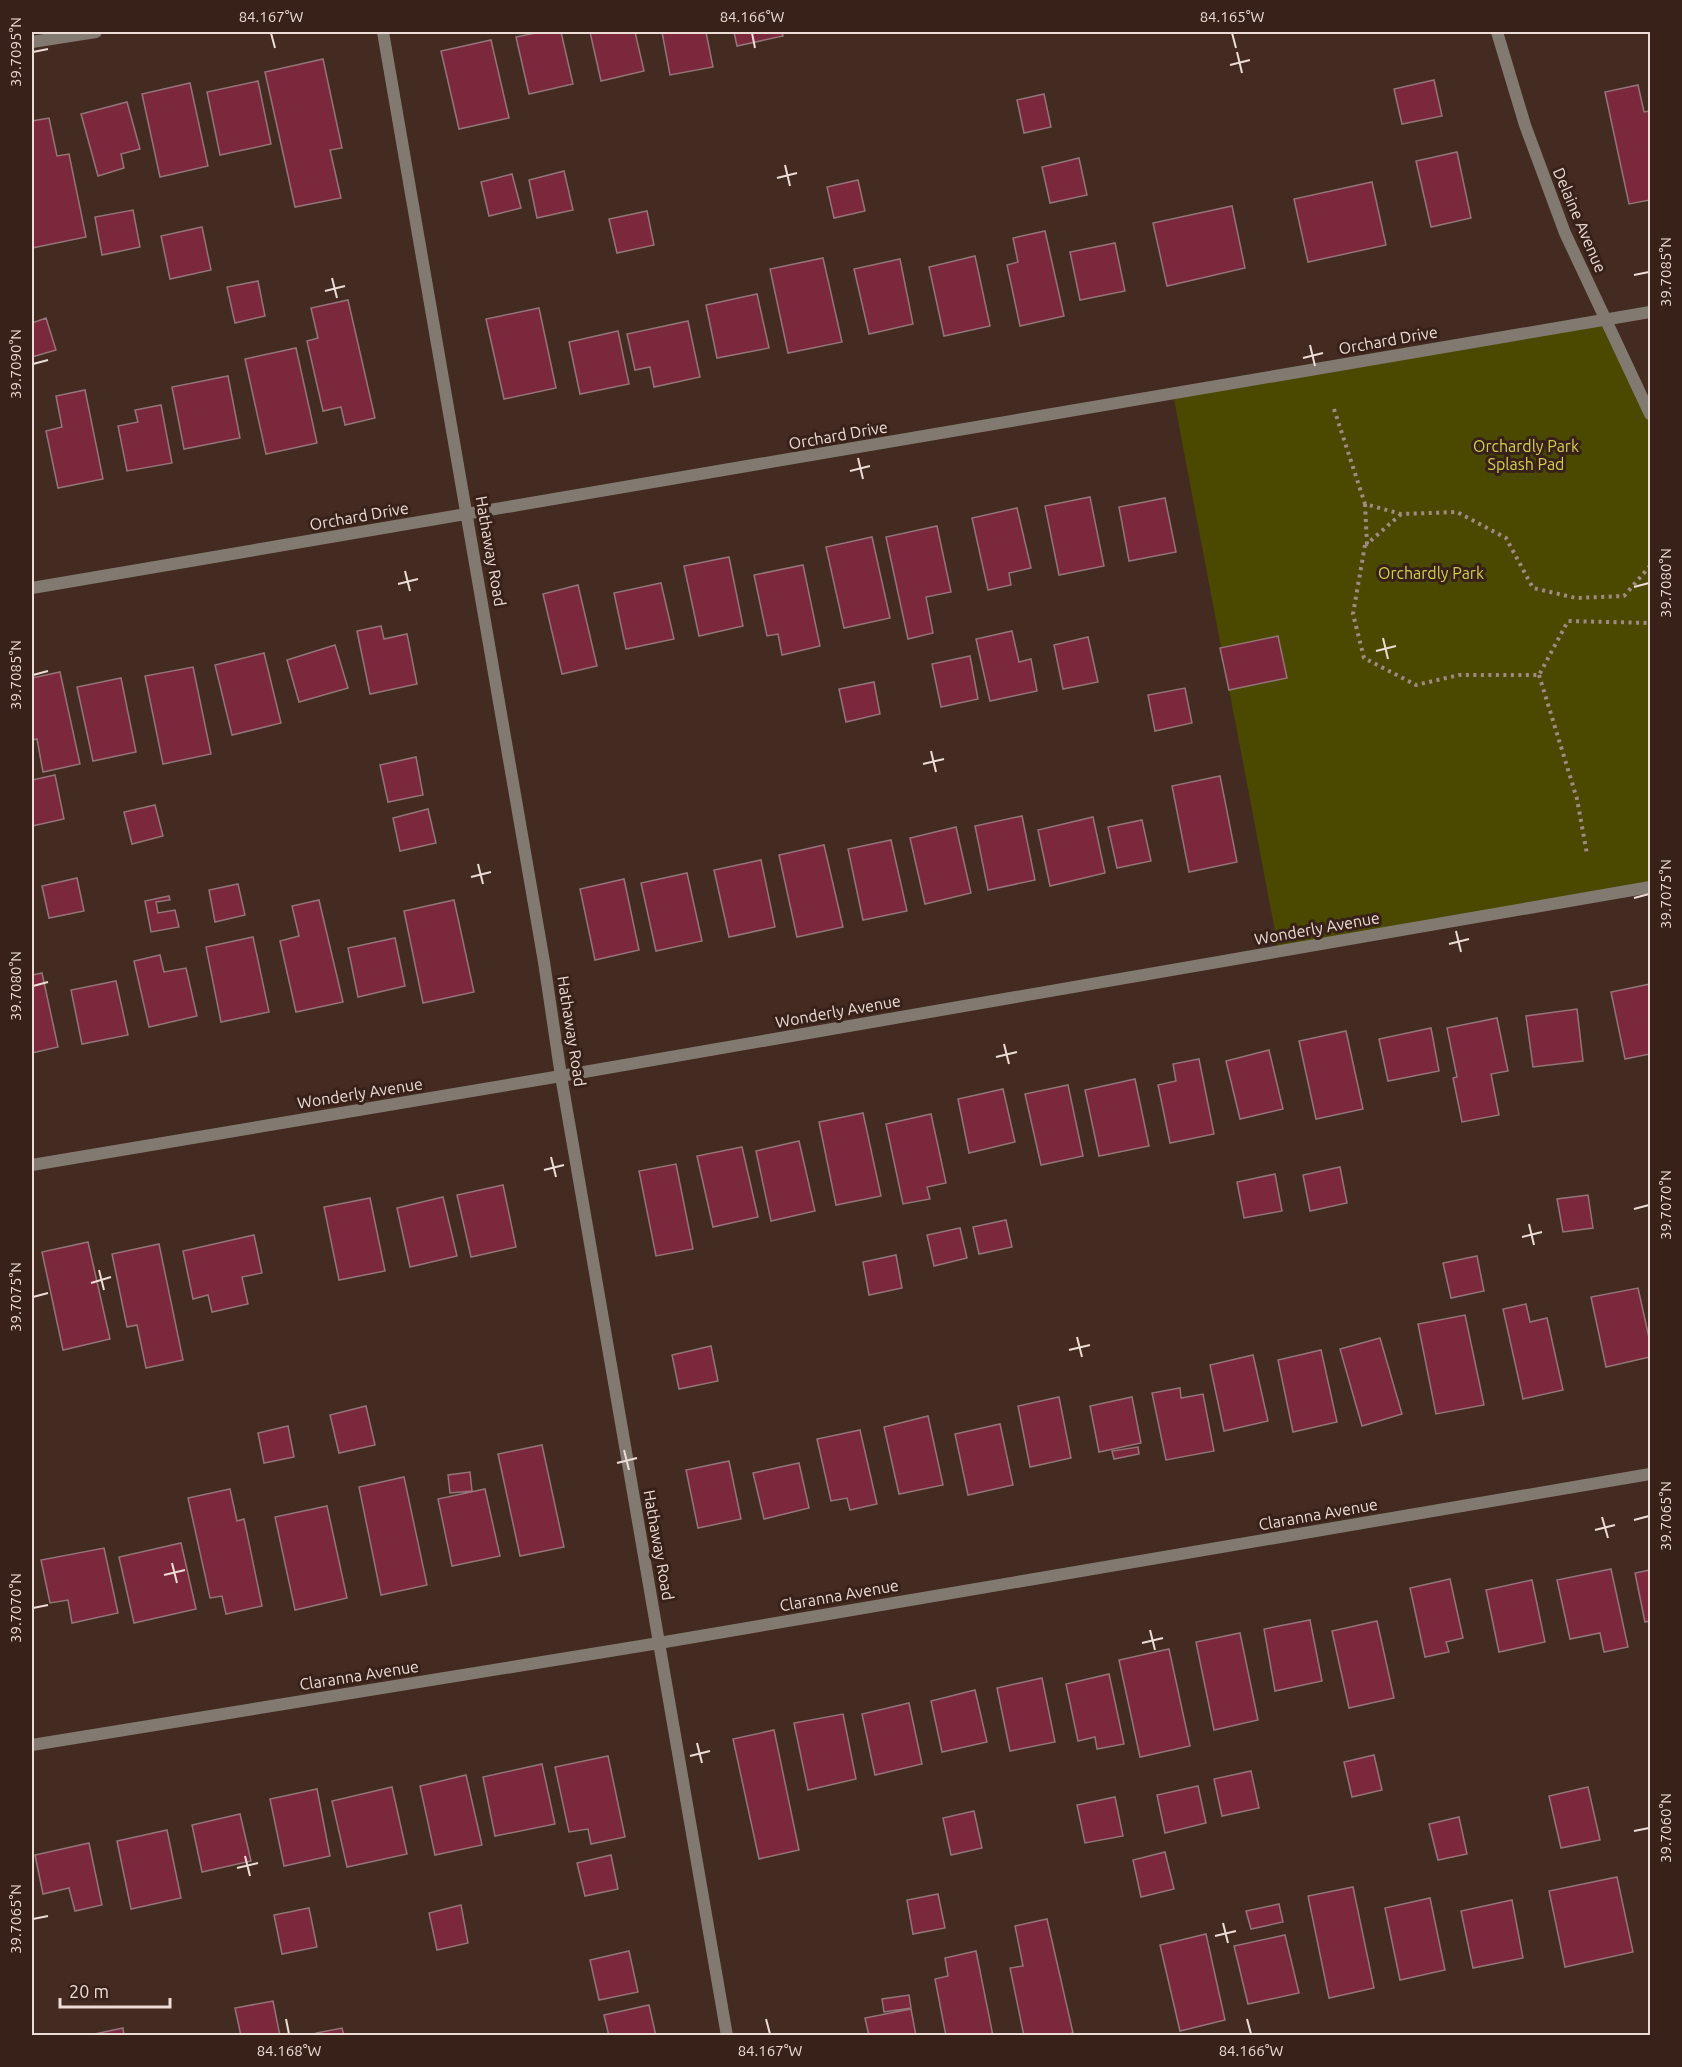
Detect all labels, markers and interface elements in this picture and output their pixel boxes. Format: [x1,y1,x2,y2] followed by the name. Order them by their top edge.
[239,8,303,25] text: 84.167°W
[720,8,784,25] text: 84.166°W
[1200,8,1264,25] text: 84.165°W
[7,17,24,87] text: 39.7095°N
[1550,165,1610,275] street label: Delaine Avenue
[1657,237,1674,307] text: 39.7085°N
[1337,322,1439,358] street label: Orchard Drive
[7,329,24,399] text: 39.7090°N
[787,417,889,453] street label: Orchard Drive
[1473,437,1579,473] park label: Orchardly Park Splash Pad
[472,494,510,608] street label: Hathaway Road
[308,498,410,534] street label: Orchard Drive
[1657,548,1674,618] text: 39.7080°N
[1378,564,1484,582] park label: Orchardly Park
[7,640,24,710] text: 39.7085°N
[1657,859,1674,929] text: 39.7075°N
[1253,908,1381,948] street label: Wonderly Avenue
[7,951,24,1021] text: 39.7080°N
[554,974,590,1088] street label: Hathaway Road
[774,991,902,1031] street label: Wonderly Avenue
[296,1074,424,1112] street label: Wonderly Avenue
[1657,1170,1674,1240] text: 39.7070°N
[7,1262,24,1332] text: 39.7075°N
[1657,1481,1674,1551] text: 39.7065°N
[640,1488,678,1602] street label: Hathaway Road
[1257,1495,1379,1533] street label: Claranna Avenue
[7,1573,24,1643] text: 39.7070°N
[778,1576,900,1614] street label: Claranna Avenue
[298,1657,420,1693] street label: Claranna Avenue
[1657,1793,1674,1863] text: 39.7060°N
[7,1884,24,1954] text: 39.7065°N
[60,1971,170,2009] scale bar
[69,1981,109,2001] text: 20 m
[257,2042,321,2059] text: 84.168°W
[738,2042,802,2059] text: 84.167°W
[1219,2042,1283,2059] text: 84.166°W

